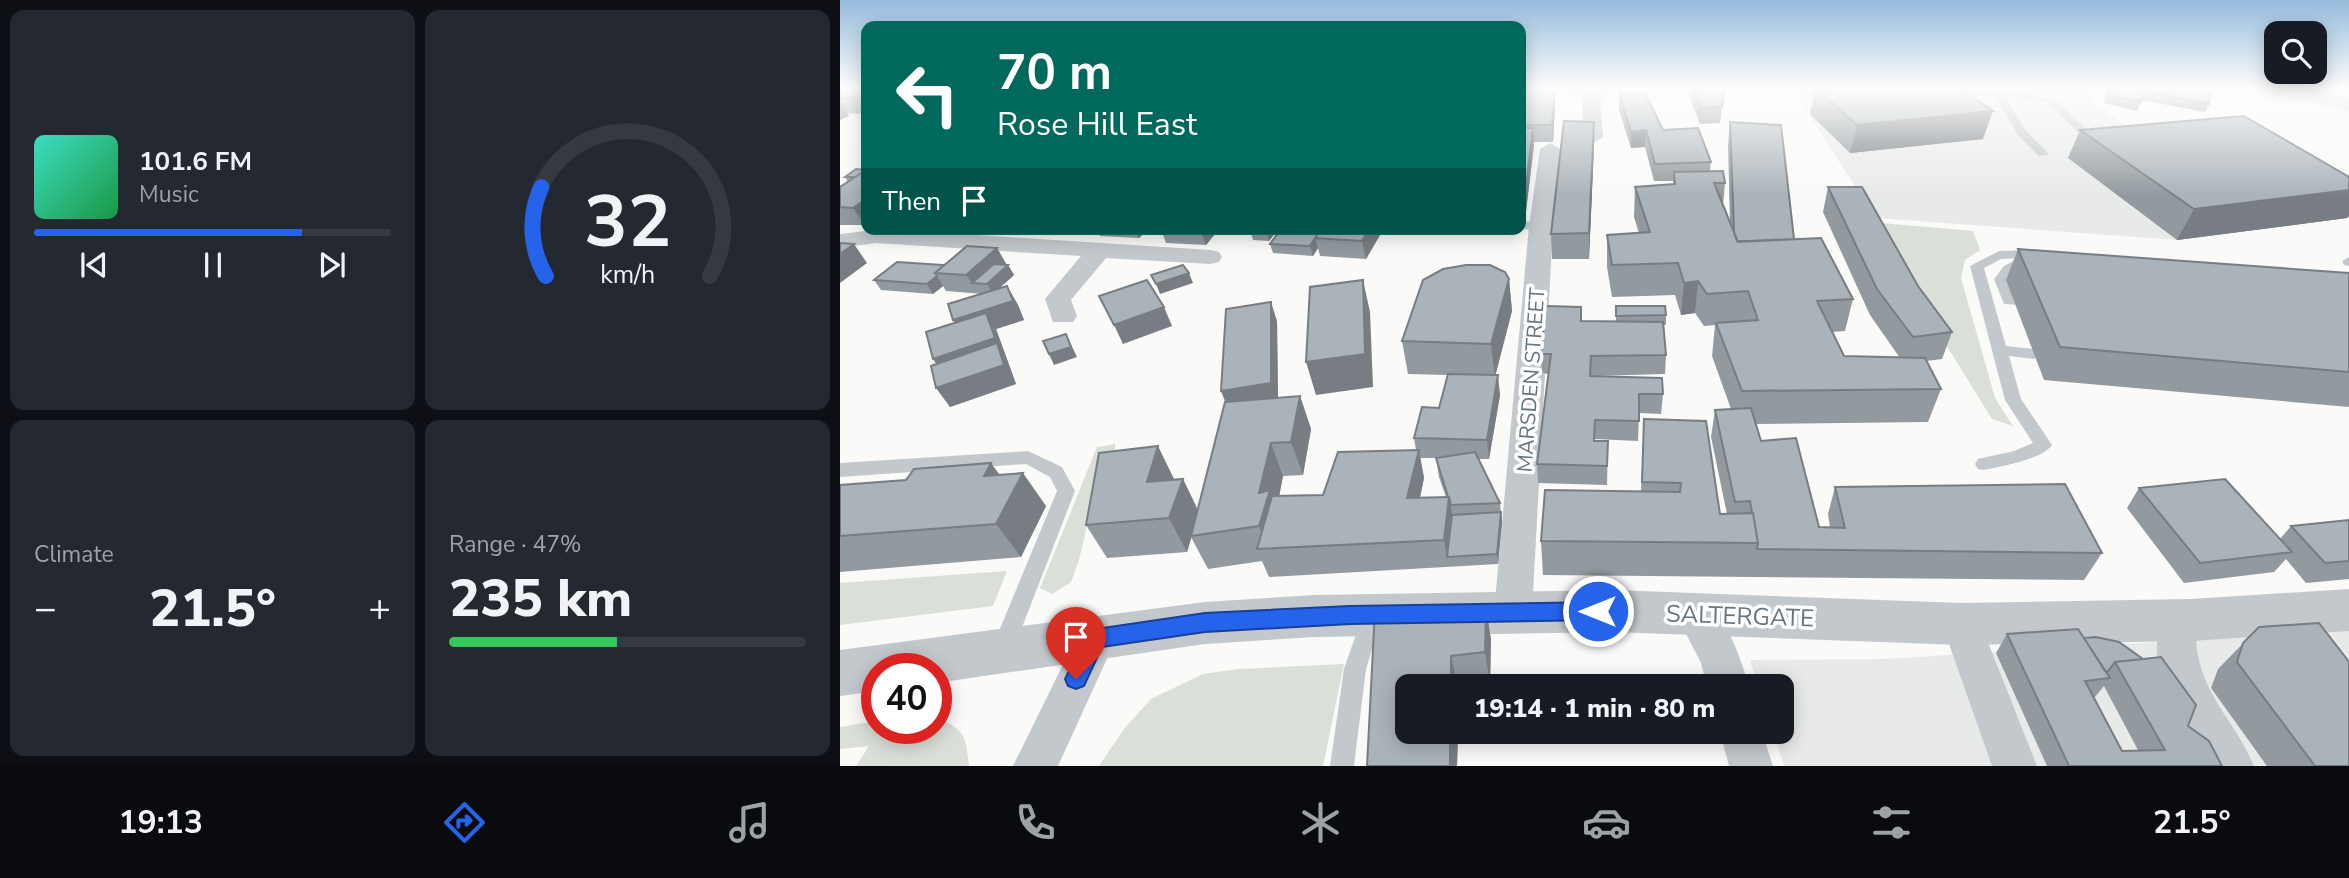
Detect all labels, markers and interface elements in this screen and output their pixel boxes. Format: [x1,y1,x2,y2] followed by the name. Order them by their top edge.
[2264,21,2327,84] map controls
[2264,21,2327,84] button: search
[997,39,1112,106] text: 70 m
[882,49,973,140] icon: left
[997,103,1197,146] text: Rose Hill East
[139,144,252,179] text: 101.6 FM
[584,172,671,272] text: 32
[139,179,199,210] text: Music
[955,182,993,220] icon: arrive
[882,184,941,219] text: Then
[75,246,113,284] icon: previous
[194,246,232,284] icon: pause
[313,246,351,284] icon: next
[600,258,655,292] text: km/h
[1511,286,1551,473] street label: MARSDEN STREET
[449,529,581,560] text: Range · 47%
[34,539,114,570] text: Climate
[449,563,632,634] text: 235 km
[149,573,276,644] text: 21.5°
[1561,574,1635,648] position arrow
[34,583,57,634] text: −
[368,583,391,634] text: +
[1665,597,1815,635] street label: SALTERGATE
[1046,607,1106,679] pin
[1057,618,1095,656] icon: arrive
[861,653,952,744] speed limit sign: 40
[1474,691,1715,726] text: 19:14 · 1 min · 80 m
[440,798,489,847] icon: directions
[725,798,774,847] icon: music
[1011,798,1060,847] icon: phone
[1296,798,1345,847] icon: climate
[1582,798,1631,847] icon: car
[1867,798,1916,847] icon: filters
[118,801,203,844] text: 19:13
[2153,801,2231,844] text: 21.5°

